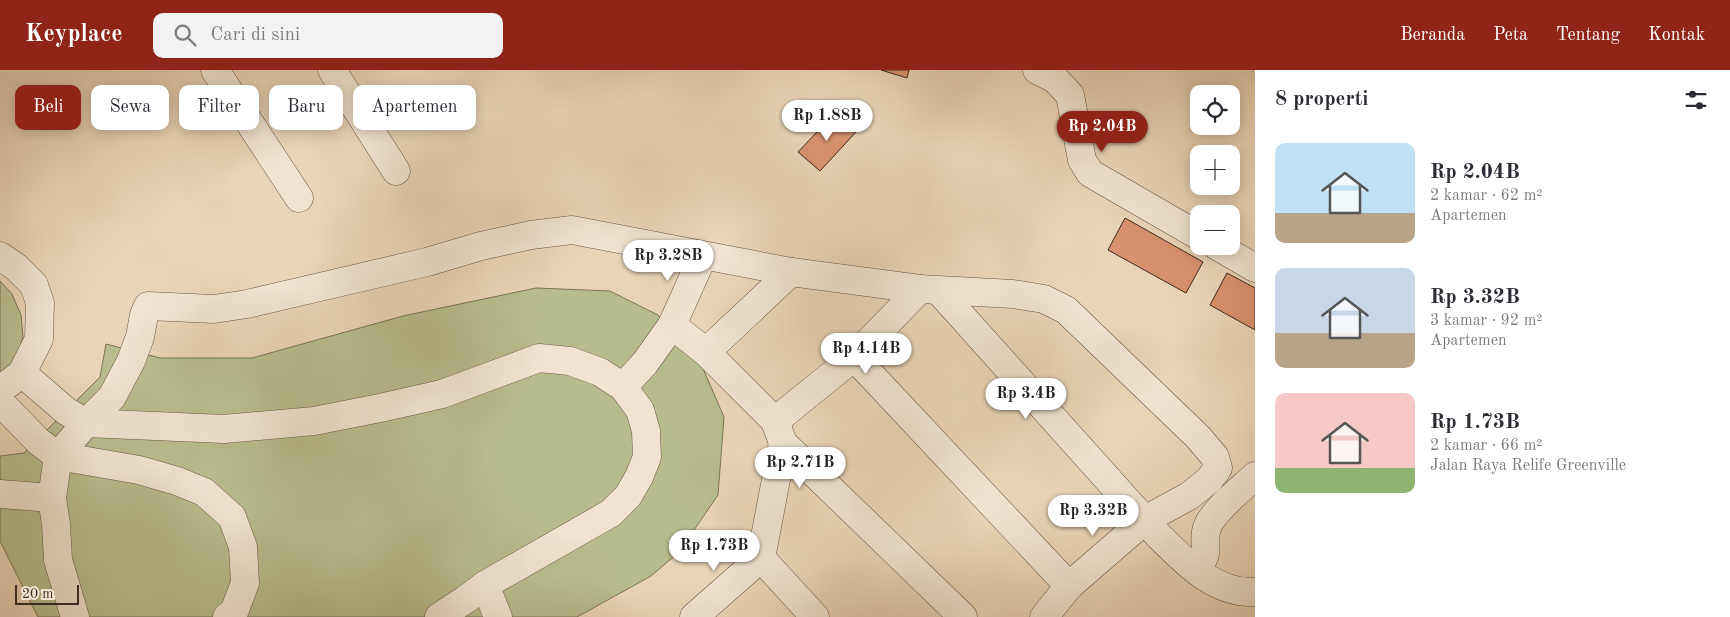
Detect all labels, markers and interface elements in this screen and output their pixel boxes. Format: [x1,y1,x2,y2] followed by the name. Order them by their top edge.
[153,13,503,58] search box
[171,21,199,49] icon: search
[25,23,123,47] text: Keyplace
[211,26,300,45] text: Cari di sini
[1400,26,1465,44] text: Beranda
[1493,26,1528,44] text: Peta
[1556,26,1620,44] text: Tentang
[1648,26,1705,44] text: Kontak
[15,85,81,130] chip: Beli
[91,85,169,130] chip: Sewa
[179,85,259,130] chip: Filter
[269,85,343,130] chip: Baru
[353,85,476,130] chip: Apartemen
[1190,85,1240,255] map controls
[1190,85,1240,135] button: locate
[1682,86,1710,114] icon: filters
[1275,89,1369,110] text: 8 properti
[775,100,879,142] pin: Rp 1.88B
[793,108,861,124] text: Rp 1.88B
[1050,111,1154,153] pin: Rp 2.04B
[1068,119,1136,135] text: Rp 2.04B
[1190,145,1240,195] button: +
[1430,162,1520,183] text: Rp 2.04B
[1315,163,1375,223] icon: home
[1430,188,1542,204] text: 2 kamar · 62 m²
[1190,205,1240,255] button: −
[1430,208,1507,224] text: Apartemen
[616,240,720,282] pin: Rp 3.28B
[634,248,702,264] text: Rp 3.28B
[1430,287,1520,308] text: Rp 3.32B
[1315,288,1375,348] icon: home
[1430,313,1542,329] text: 3 kamar · 92 m²
[814,332,918,375] pin: Rp 4.14B
[1430,333,1507,349] text: Apartemen
[832,341,900,357] text: Rp 4.14B
[980,378,1072,420] pin: Rp 3.4B
[996,386,1056,402] text: Rp 3.4B
[1430,412,1520,433] text: Rp 1.73B
[1315,413,1375,473] icon: home
[1430,438,1542,454] text: 2 kamar · 66 m²
[748,446,852,489] pin: Rp 2.71B
[766,455,834,471] text: Rp 2.71B
[1430,458,1626,474] text: Jalan Raya Relife Greenville
[1041,494,1145,537] pin: Rp 3.32B
[1059,503,1127,519] text: Rp 3.32B
[662,530,766,572] pin: Rp 1.73B
[680,538,748,554] text: Rp 1.73B
[15,582,79,605] scale bar
[22,587,53,601] text: 20 m

